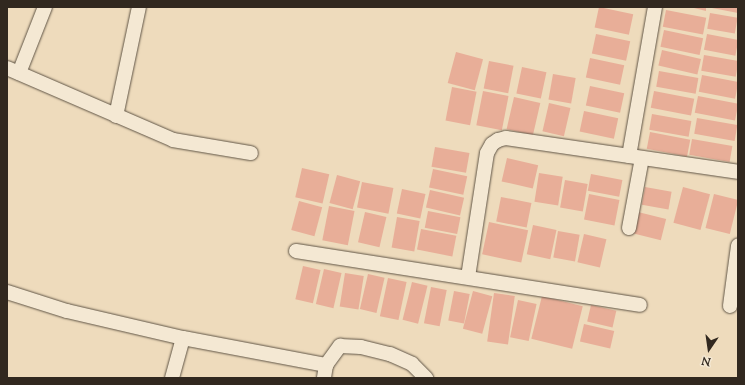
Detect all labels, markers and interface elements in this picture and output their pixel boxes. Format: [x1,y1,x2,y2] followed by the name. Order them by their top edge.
[689,329,729,369] north arrow
[700,352,712,369] text: N

